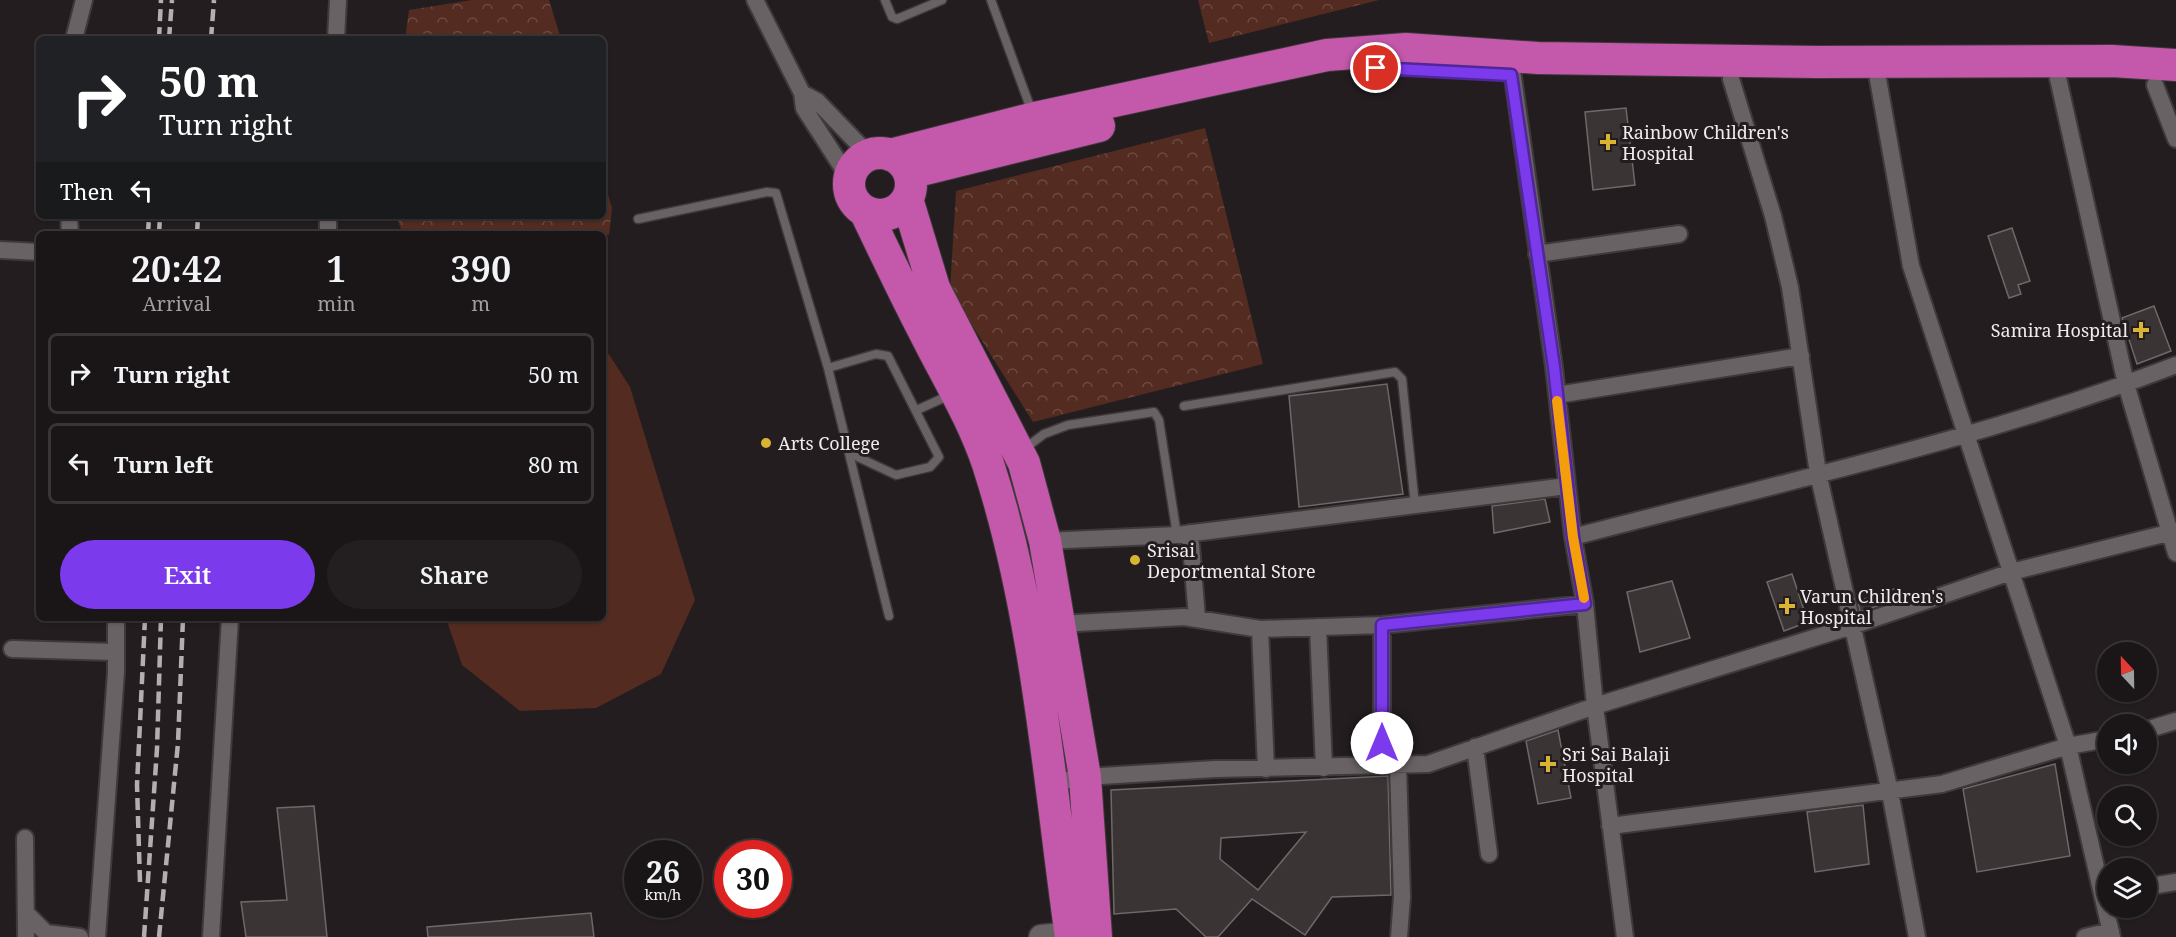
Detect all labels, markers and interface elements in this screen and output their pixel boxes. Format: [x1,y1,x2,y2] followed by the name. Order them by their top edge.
[1350,42,1401,93] pin
[1359,51,1392,84] icon: arrive
[159,52,259,109] text: 50 m
[60,60,138,138] icon: right
[159,106,292,143] text: Turn right
[1622,120,1789,165] place label: Rainbow Children's Hospital
[1599,133,1617,151] marker: Rainbow Children's Hospital
[125,174,158,207] icon: left
[60,176,113,206] text: Then
[131,244,223,293] text: 20:42
[326,244,347,293] text: 1
[450,244,511,293] text: 390
[142,290,211,317] text: Arrival
[317,290,356,317] text: min
[471,290,490,317] text: m
[1991,318,2128,342] place label: Samira Hospital
[2132,321,2150,339] marker: Samira Hospital
[63,357,96,390] icon: right
[114,359,230,389] text: Turn right
[528,359,579,389] text: 50 m
[778,431,880,455] place label: Arts College
[759,436,773,450] marker: Arts College
[63,447,96,480] icon: left
[114,449,213,479] text: Turn left
[528,449,579,479] text: 80 m
[1147,538,1316,583] place label: Srisai Deportmental Store
[60,540,315,609] button: Exit
[327,540,582,609] button: Share
[1128,553,1142,567] marker: Srisai Deportmental Store
[1800,584,1943,629] place label: Varun Children's Hospital
[1778,597,1796,615] marker: Varun Children's Hospital
[2097,642,2157,702] north arrow
[2097,642,2157,918] map controls
[1350,711,1414,775] position arrow
[2097,714,2157,774] button: sound
[1562,742,1670,787] place label: Sri Sai Balaji Hospital
[1539,755,1557,773] marker: Sri Sai Balaji Hospital
[2097,786,2157,846] button: search
[714,840,792,918] speed limit sign: 30
[646,851,680,892] text: 26
[2097,858,2157,918] button: layers
[645,884,681,904] text: km/h

